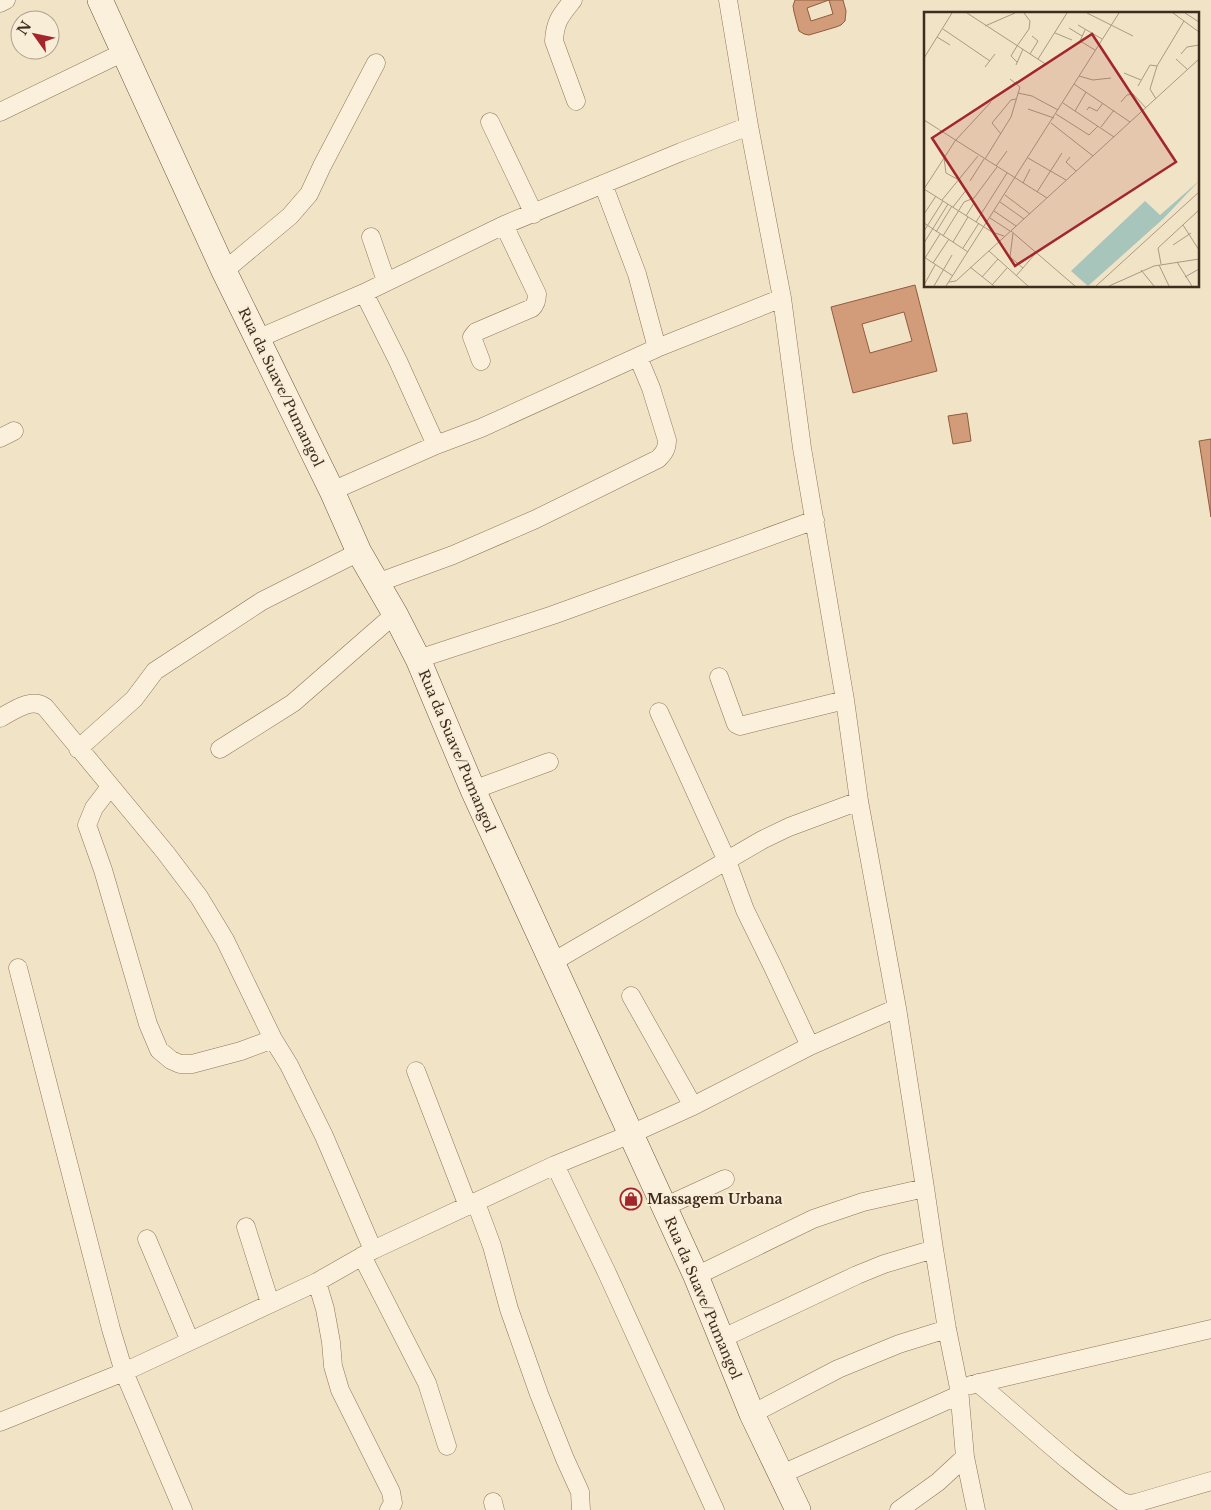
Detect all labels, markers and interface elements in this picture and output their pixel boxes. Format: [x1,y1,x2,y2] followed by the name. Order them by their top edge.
[10,10,60,60] north arrow
[924,12,1198,288] inset map
[13,17,35,38] text: N
[235,304,328,470] street label: Rua da Suave/Pumangol
[414,667,500,836] street label: Rua da Suave/Pumangol
[619,1187,643,1211] shop icon: Massagem Urbana
[647,1190,783,1208] place label: Massagem Urbana
[660,1214,746,1383] street label: Rua da Suave/Pumangol

